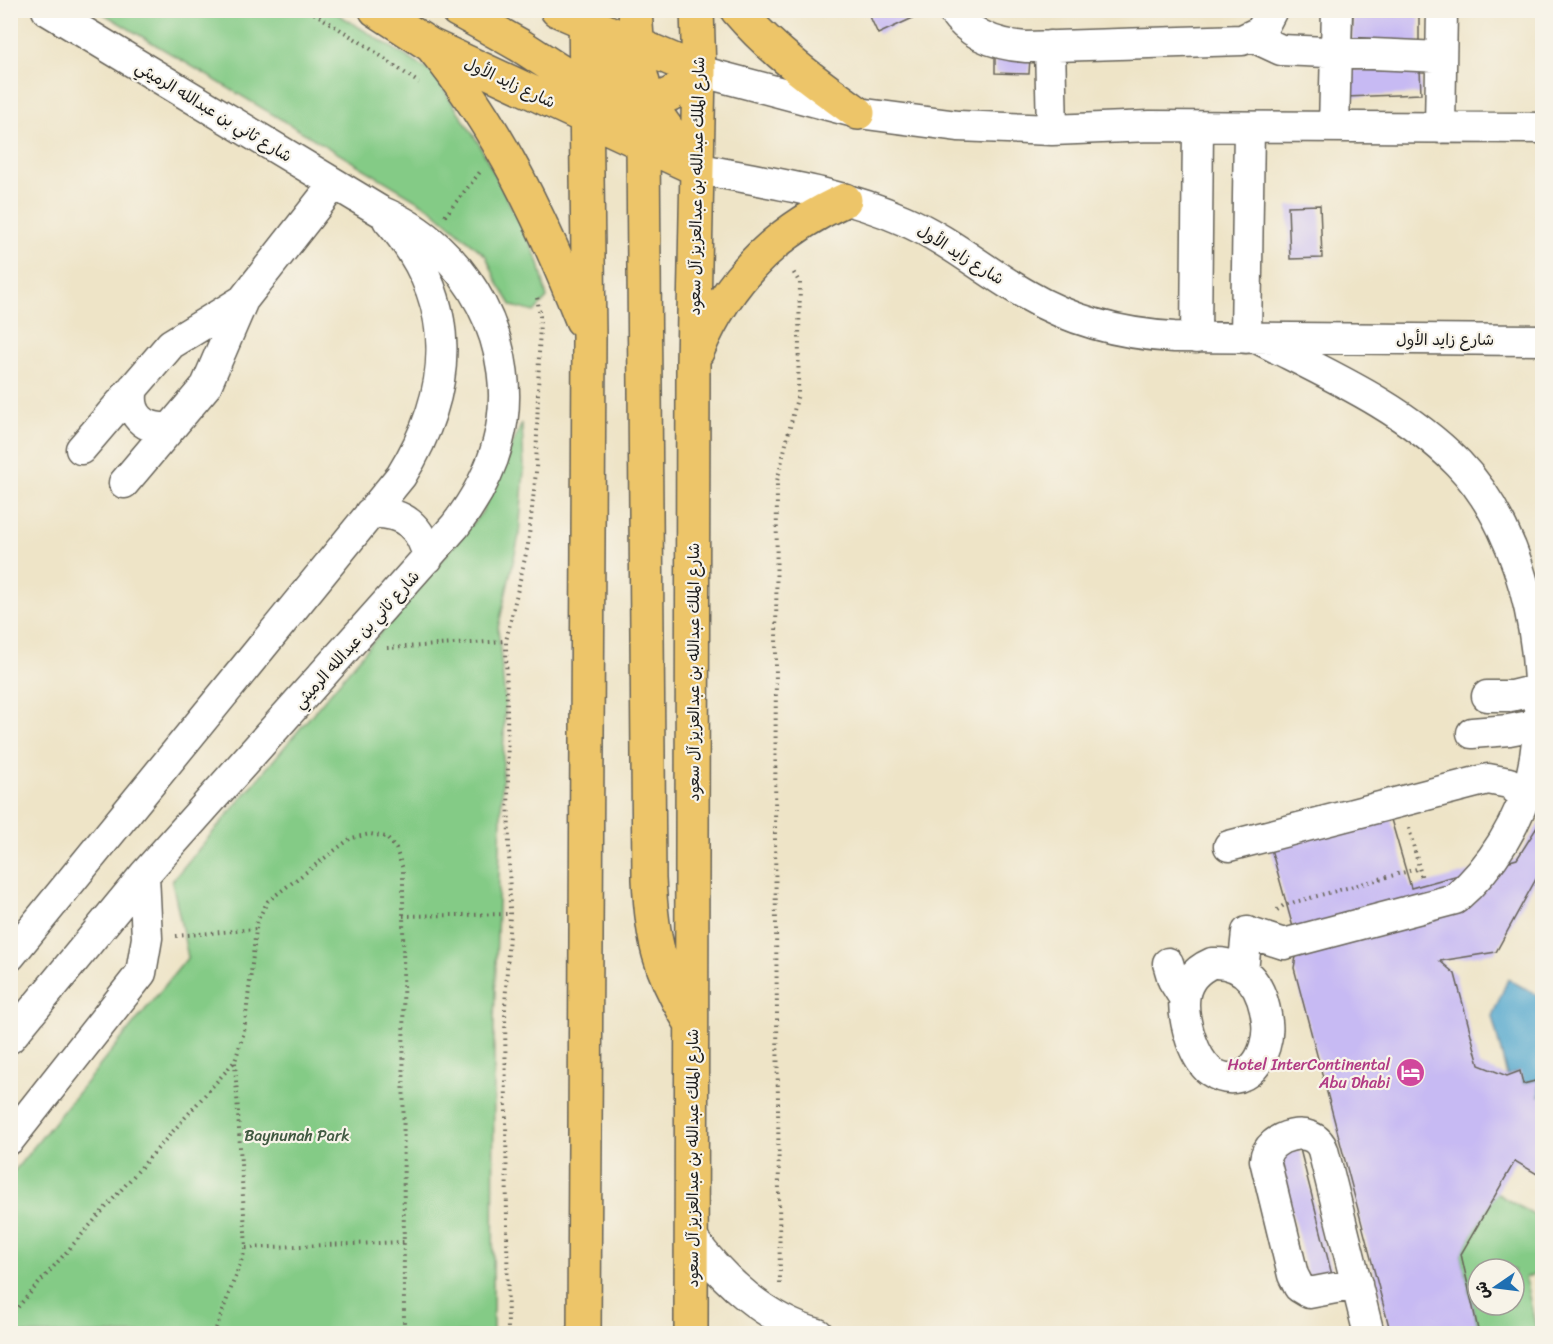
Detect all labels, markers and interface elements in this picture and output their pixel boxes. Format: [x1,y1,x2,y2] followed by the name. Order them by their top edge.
[459,49,560,116] street label: شارع زايد الأول
[129,53,298,170] street label: شارع ثاني بن عبدالله الرميثي
[680,56,713,316] street label: شارع الملك عبدالله بن عبدالعزيز آل سعود
[911,216,1010,293] street label: شارع زايد الأول
[1396,325,1494,354] street label: شارع زايد الأول
[679,543,708,801] street label: شارع الملك عبدالله بن عبدالعزيز آل سعود
[286,563,427,716] street label: شارع ثاني بن عبدالله الرميثي
[678,1029,707,1287] street label: شارع الملك عبدالله بن عبدالعزيز آل سعود
[1228,1050,1391,1097] place label: Hotel InterContinental Abu Dhabi
[1395,1057,1427,1089] hotel icon: Hotel InterContinental Abu Dhabi
[244,1121,350,1150] park label: Baynunah Park
[1466,1257,1526,1317] north arrow
[1466,1278,1498,1303] text: ش

